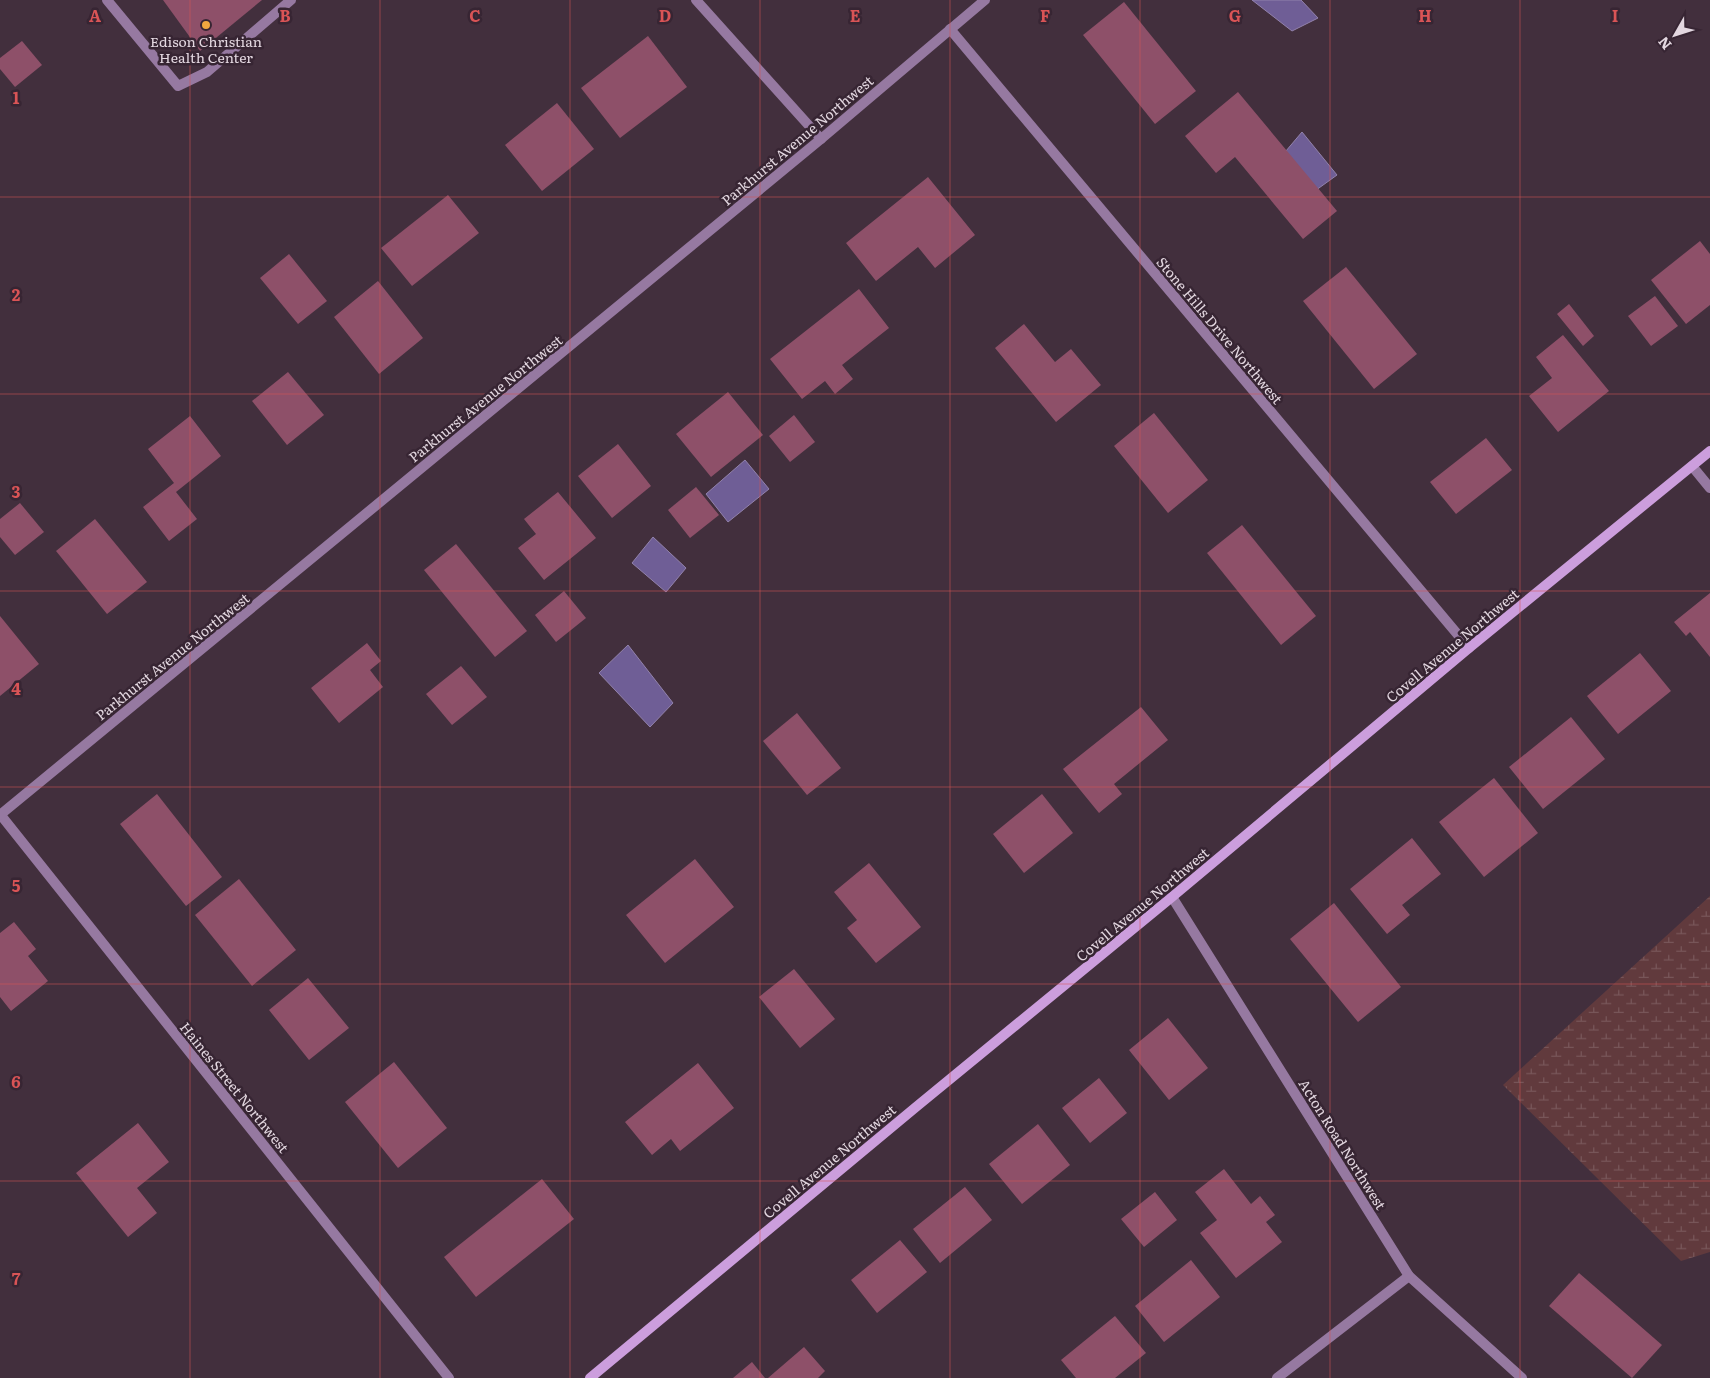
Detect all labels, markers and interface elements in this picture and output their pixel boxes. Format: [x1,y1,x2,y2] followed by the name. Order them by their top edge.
[89,3,101,27] text: A
[279,3,291,27] text: B
[469,3,481,27] text: C
[659,3,671,27] text: D
[850,3,861,27] text: E
[1040,3,1050,27] text: F
[1229,3,1241,27] text: G
[1418,3,1432,27] text: H
[1612,3,1618,27] text: I
[1650,10,1700,60] north arrow
[200,19,212,31] marker: Edison Christian Health Center
[150,31,262,67] place label: Edison Christian Health Center
[1652,33,1676,55] text: N
[717,70,877,210] street label: Parkhurst Avenue Northwest
[13,85,20,109] text: 1
[1152,252,1288,408] street label: Stone Hills Drive Northwest
[12,282,21,306] text: 2
[404,329,566,466] street label: Parkhurst Avenue Northwest
[12,479,21,503] text: 3
[1381,583,1523,707] street label: Covell Avenue Northwest
[91,587,253,724] street label: Parkhurst Avenue Northwest
[11,676,21,700] text: 4
[1071,842,1213,966] street label: Covell Avenue Northwest
[12,873,21,897] text: 5
[176,1017,294,1157] street label: Haines Street Northwest
[11,1069,21,1093] text: 6
[1295,1075,1392,1213] street label: Acton Road Northwest
[758,1099,900,1223] street label: Covell Avenue Northwest
[12,1266,21,1290] text: 7

